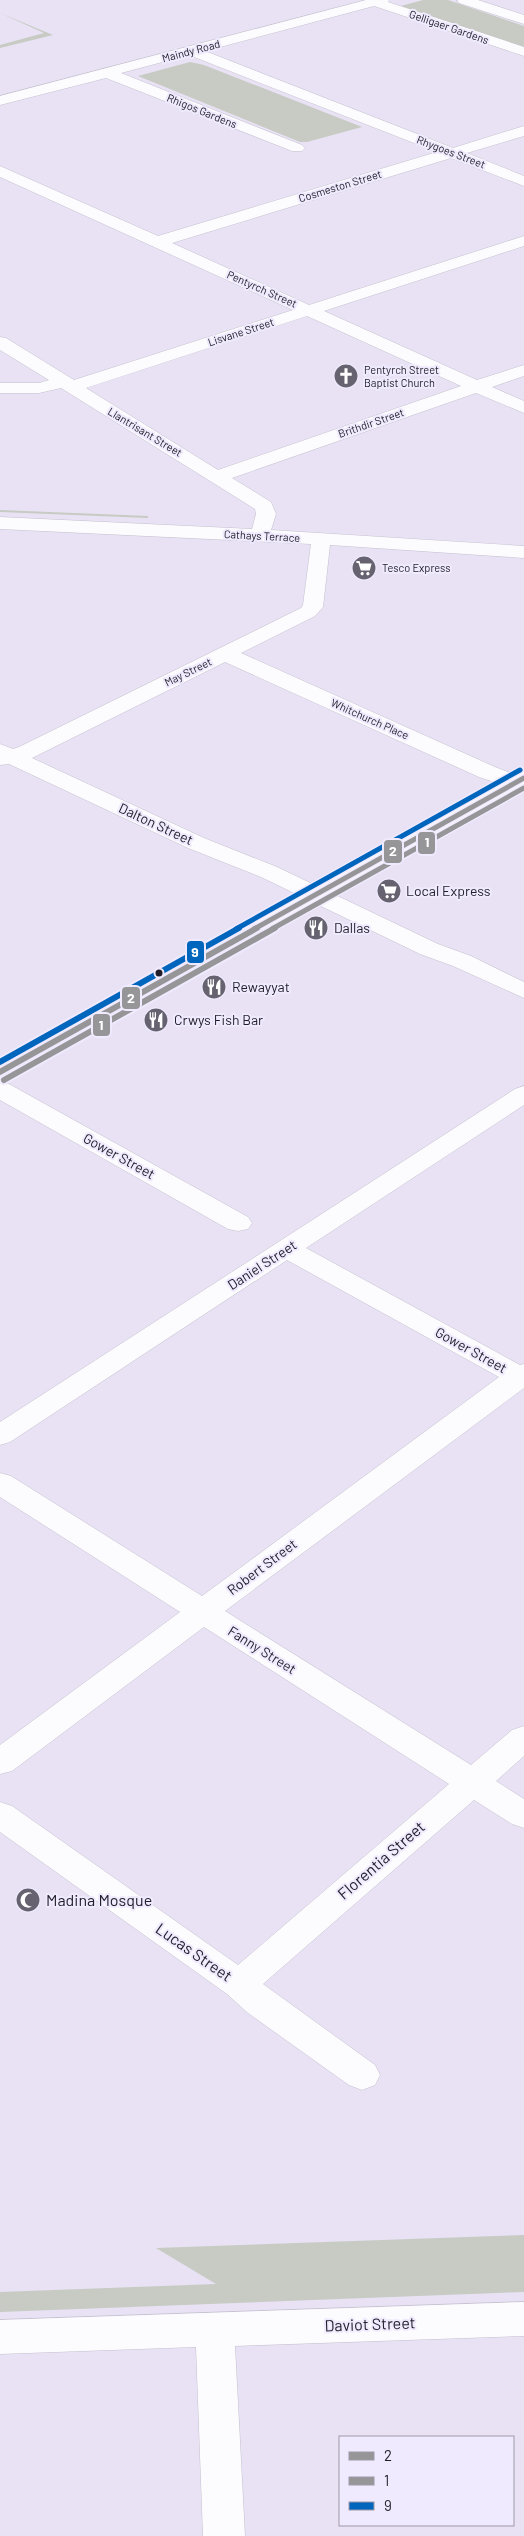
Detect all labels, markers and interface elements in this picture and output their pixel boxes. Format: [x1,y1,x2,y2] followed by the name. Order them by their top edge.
[408,7,491,46] street label: Gelligaer Gardens
[160,37,221,65] street label: Maindy Road
[165,91,239,130] street label: Rhigos Gardens
[415,132,487,171] street label: Rhygoes Street
[297,167,383,204] street label: Cosmeston Street
[225,267,299,310] street label: Pentyrch Street
[206,315,276,348] street label: Lisvane Street
[333,363,359,389] church icon: Pentyrch Street Baptist Church
[364,363,439,389] place label: Pentyrch Street Baptist Church
[106,404,185,459] street label: Llantrisant Street
[336,405,405,440] street label: Brithdir Street
[224,527,301,544] street label: Cathays Terrace
[351,555,377,581] supermarket icon: Tesco Express
[382,561,451,574] place label: Tesco Express
[162,655,213,689] street label: May Street
[329,696,411,742] street label: Whitchurch Place
[116,799,196,848] street label: Dalton Street
[417,831,436,855] line badge: 1
[425,833,430,850] text: 1
[383,839,403,864] line badge: 2
[389,842,397,859] text: 2
[376,878,402,904] supermarket icon: Local Express
[406,882,491,899] place label: Local Express
[303,915,329,941] restaurant icon: Dallas
[334,919,370,936] place label: Dallas
[186,940,205,964] line badge: 9
[191,943,199,960] text: 9
[154,968,164,978] unlabelled marker
[201,974,227,1000] restaurant icon: Rewayyat
[232,978,290,995] place label: Rewayyat
[121,986,141,1010] line badge: 2
[127,989,135,1006] text: 2
[143,1007,169,1033] restaurant icon: Crwys Fish Bar
[174,1011,263,1028] place label: Crwys Fish Bar
[92,1013,111,1037] line badge: 1
[99,1016,104,1033] text: 1
[80,1129,158,1182] street label: Gower Street
[224,1236,299,1293] street label: Daniel Street
[432,1323,510,1376] street label: Gower Street
[224,1535,300,1598] street label: Robert Street
[225,1622,299,1677] street label: Fanny Street
[333,1817,428,1903] street label: Florentia Street
[15,1887,41,1913] mosque icon: Madina Mosque
[46,1890,152,1909] place label: Madina Mosque
[152,1918,236,1985] street label: Lucas Street
[324,2312,416,2335] street label: Daviot Street
[339,2436,514,2526] legend
[384,2446,392,2464] text: 2
[384,2471,389,2489] text: 1
[384,2496,392,2514] text: 9

